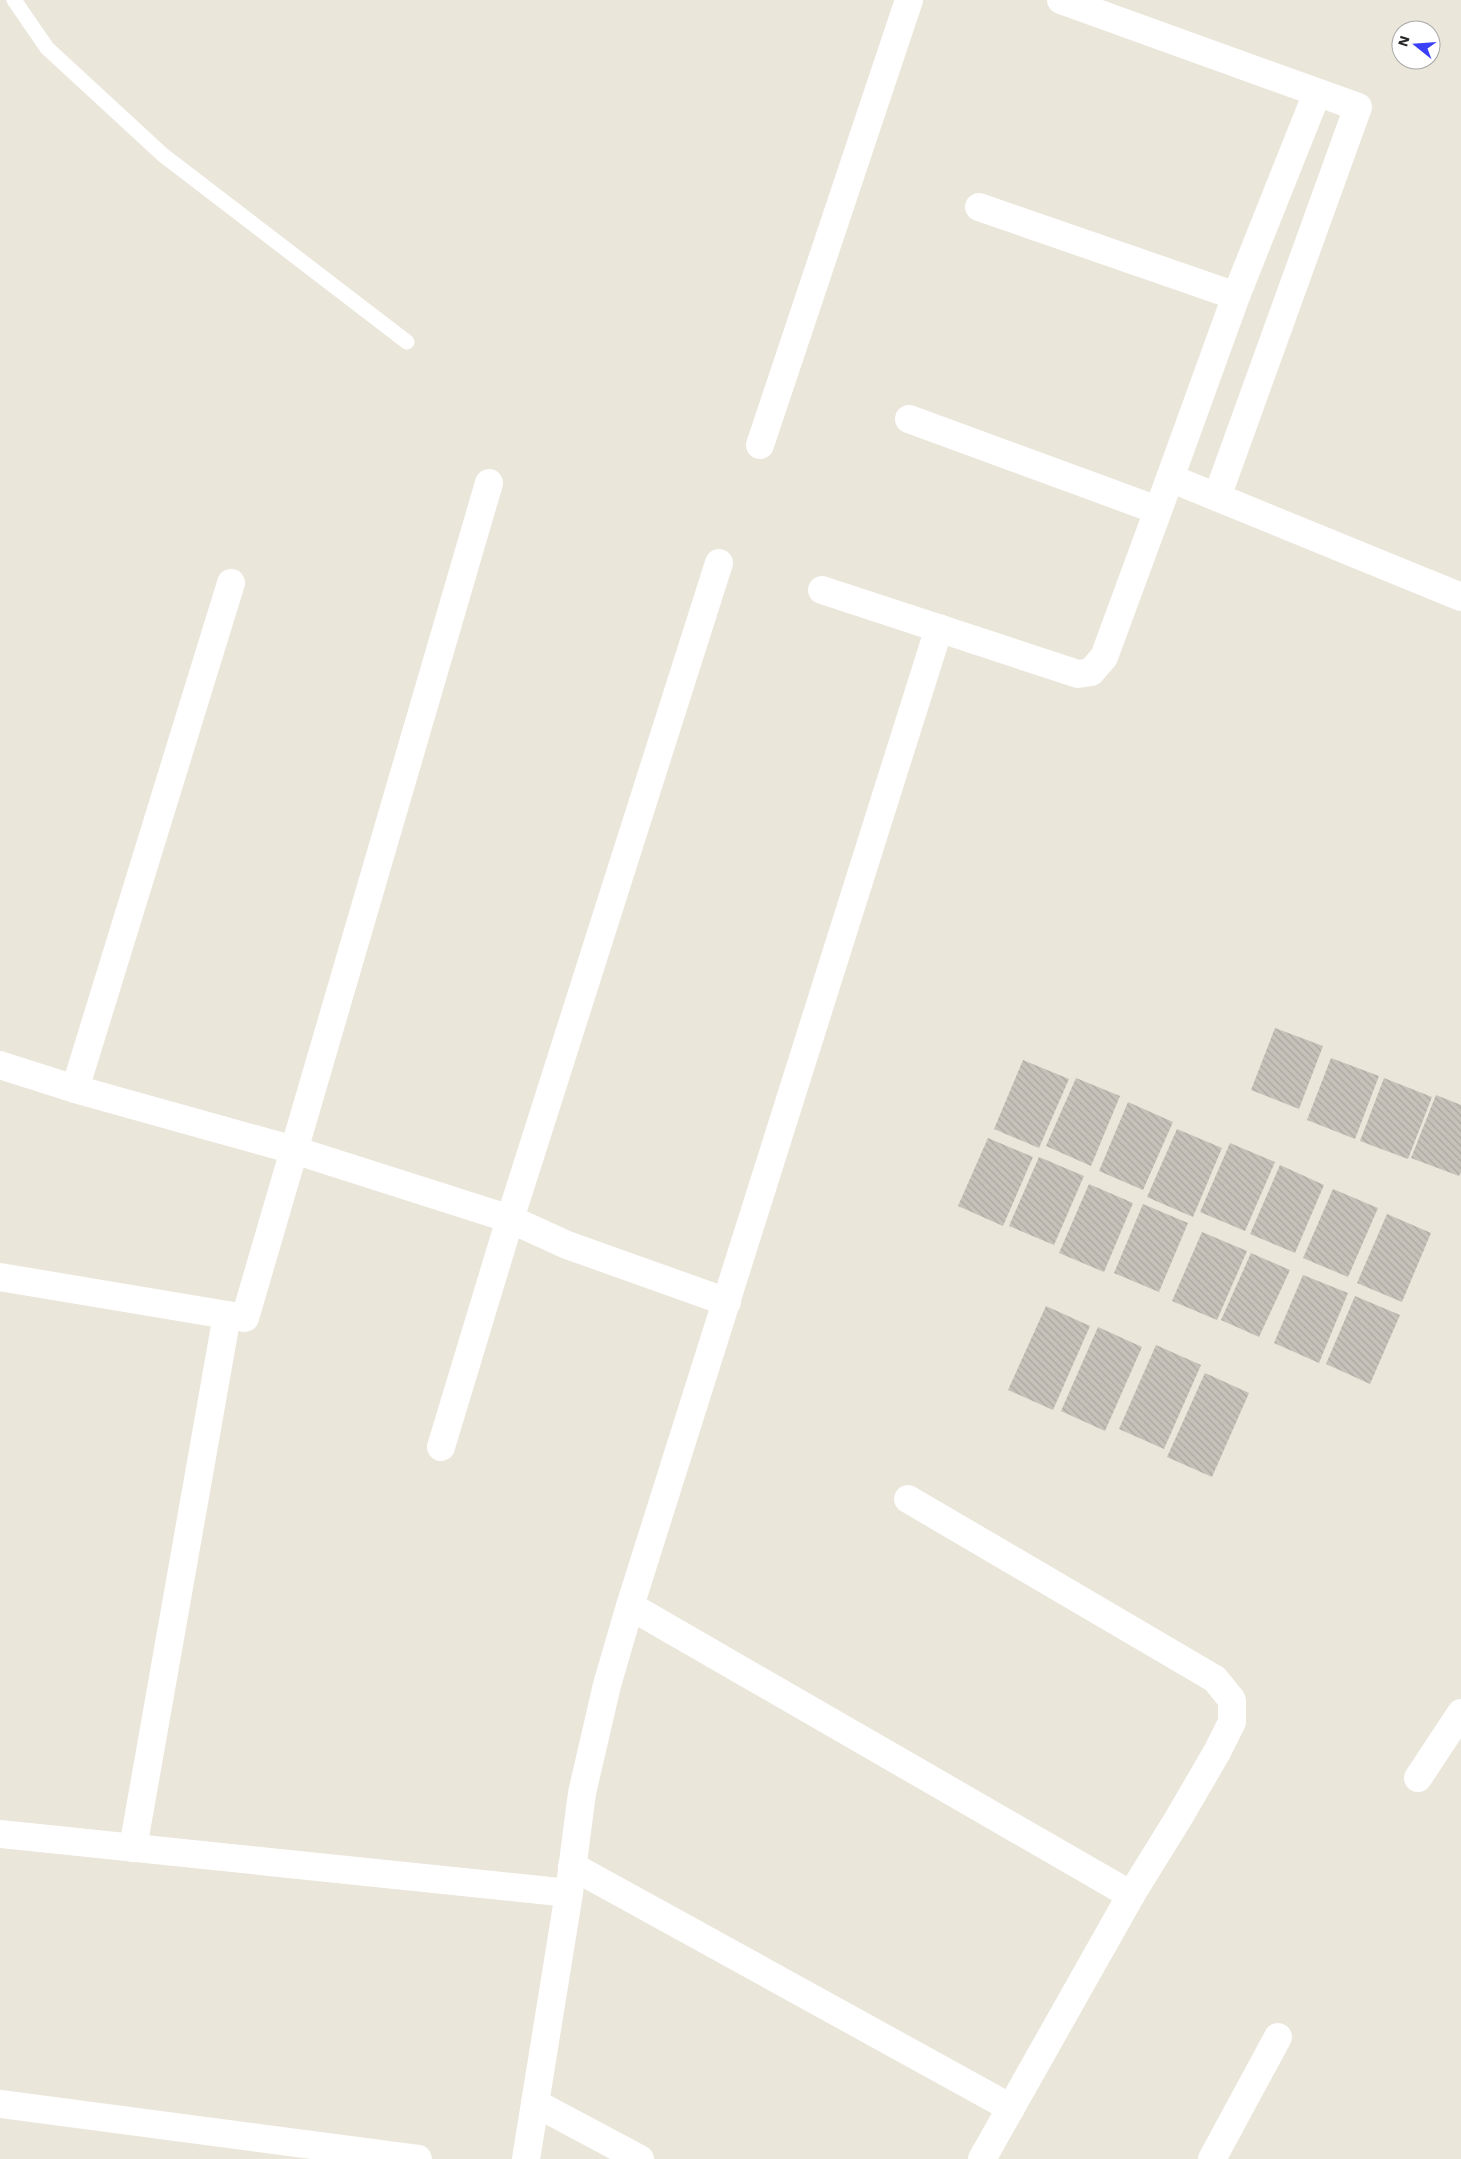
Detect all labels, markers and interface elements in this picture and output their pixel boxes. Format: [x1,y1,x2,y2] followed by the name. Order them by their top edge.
[1391,20,1441,70] north arrow
[1394,34,1413,48] text: N

